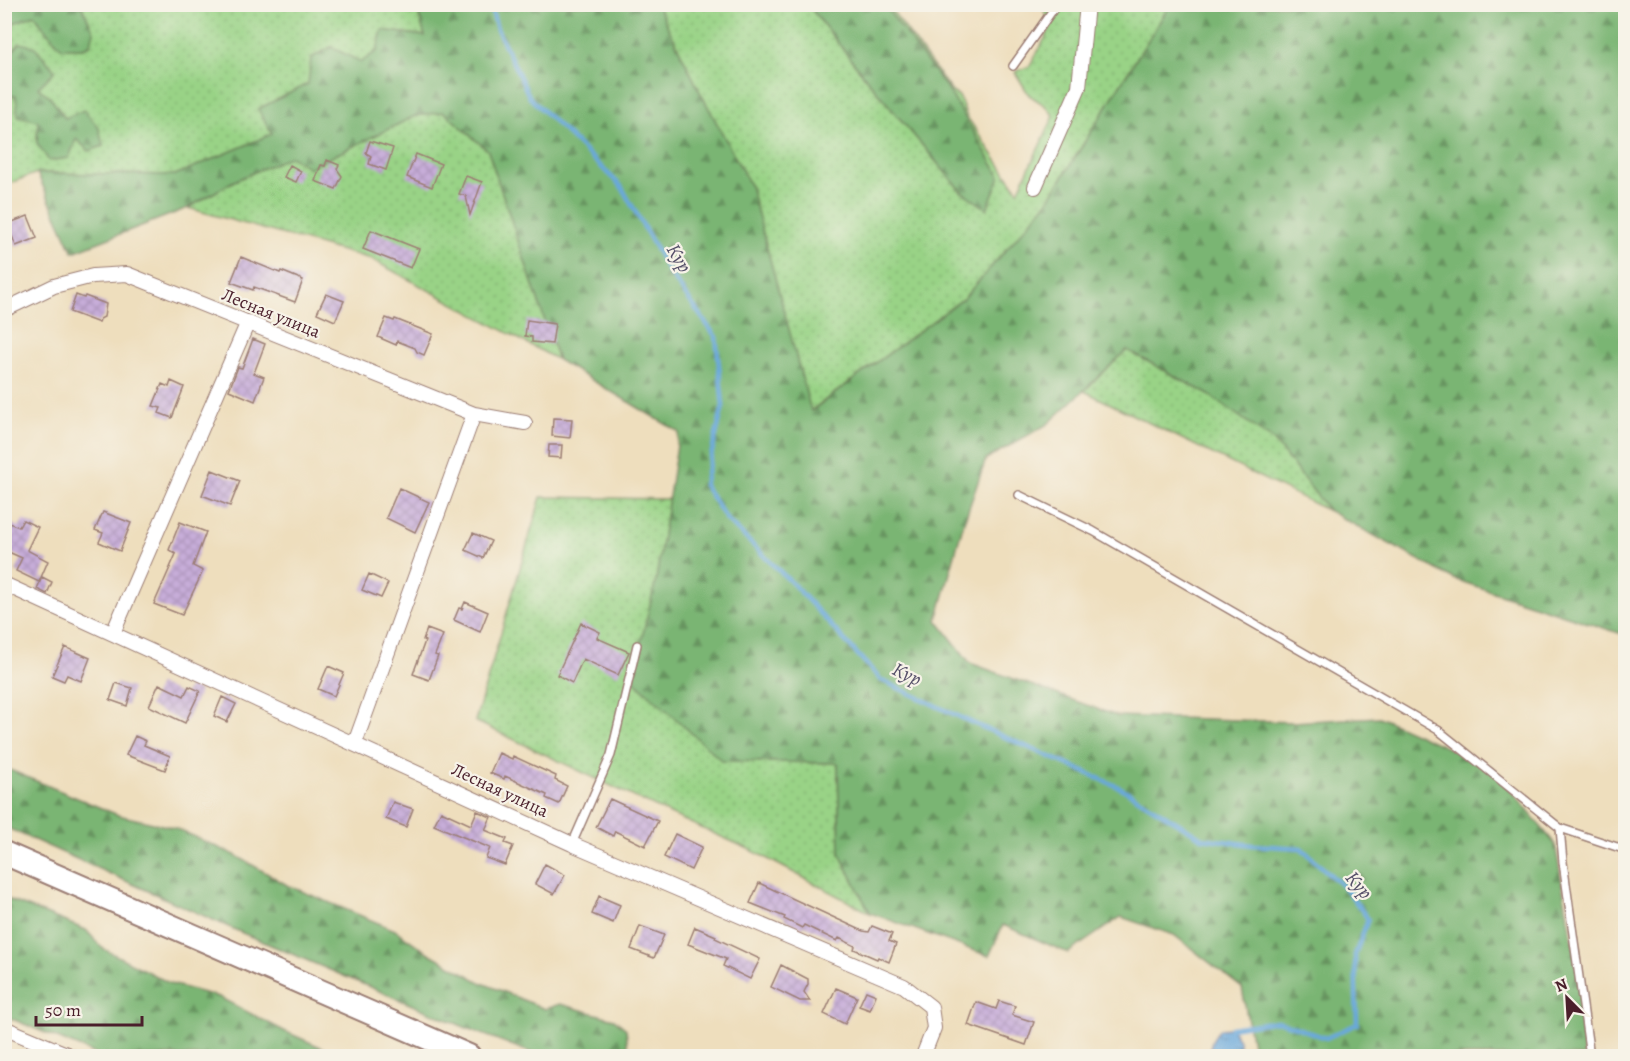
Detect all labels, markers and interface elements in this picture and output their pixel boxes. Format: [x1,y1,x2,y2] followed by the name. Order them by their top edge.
[660,238,698,278] water label: Кур
[218,282,325,344] street label: Лесная улица
[888,655,926,693] water label: Кур
[448,757,553,823] street label: Лесная улица
[1339,865,1379,905] water label: Кур
[1537,968,1597,1028] north arrow
[1552,973,1571,998] text: N
[36,989,142,1027] scale bar
[45,998,81,1022] text: 50 m

